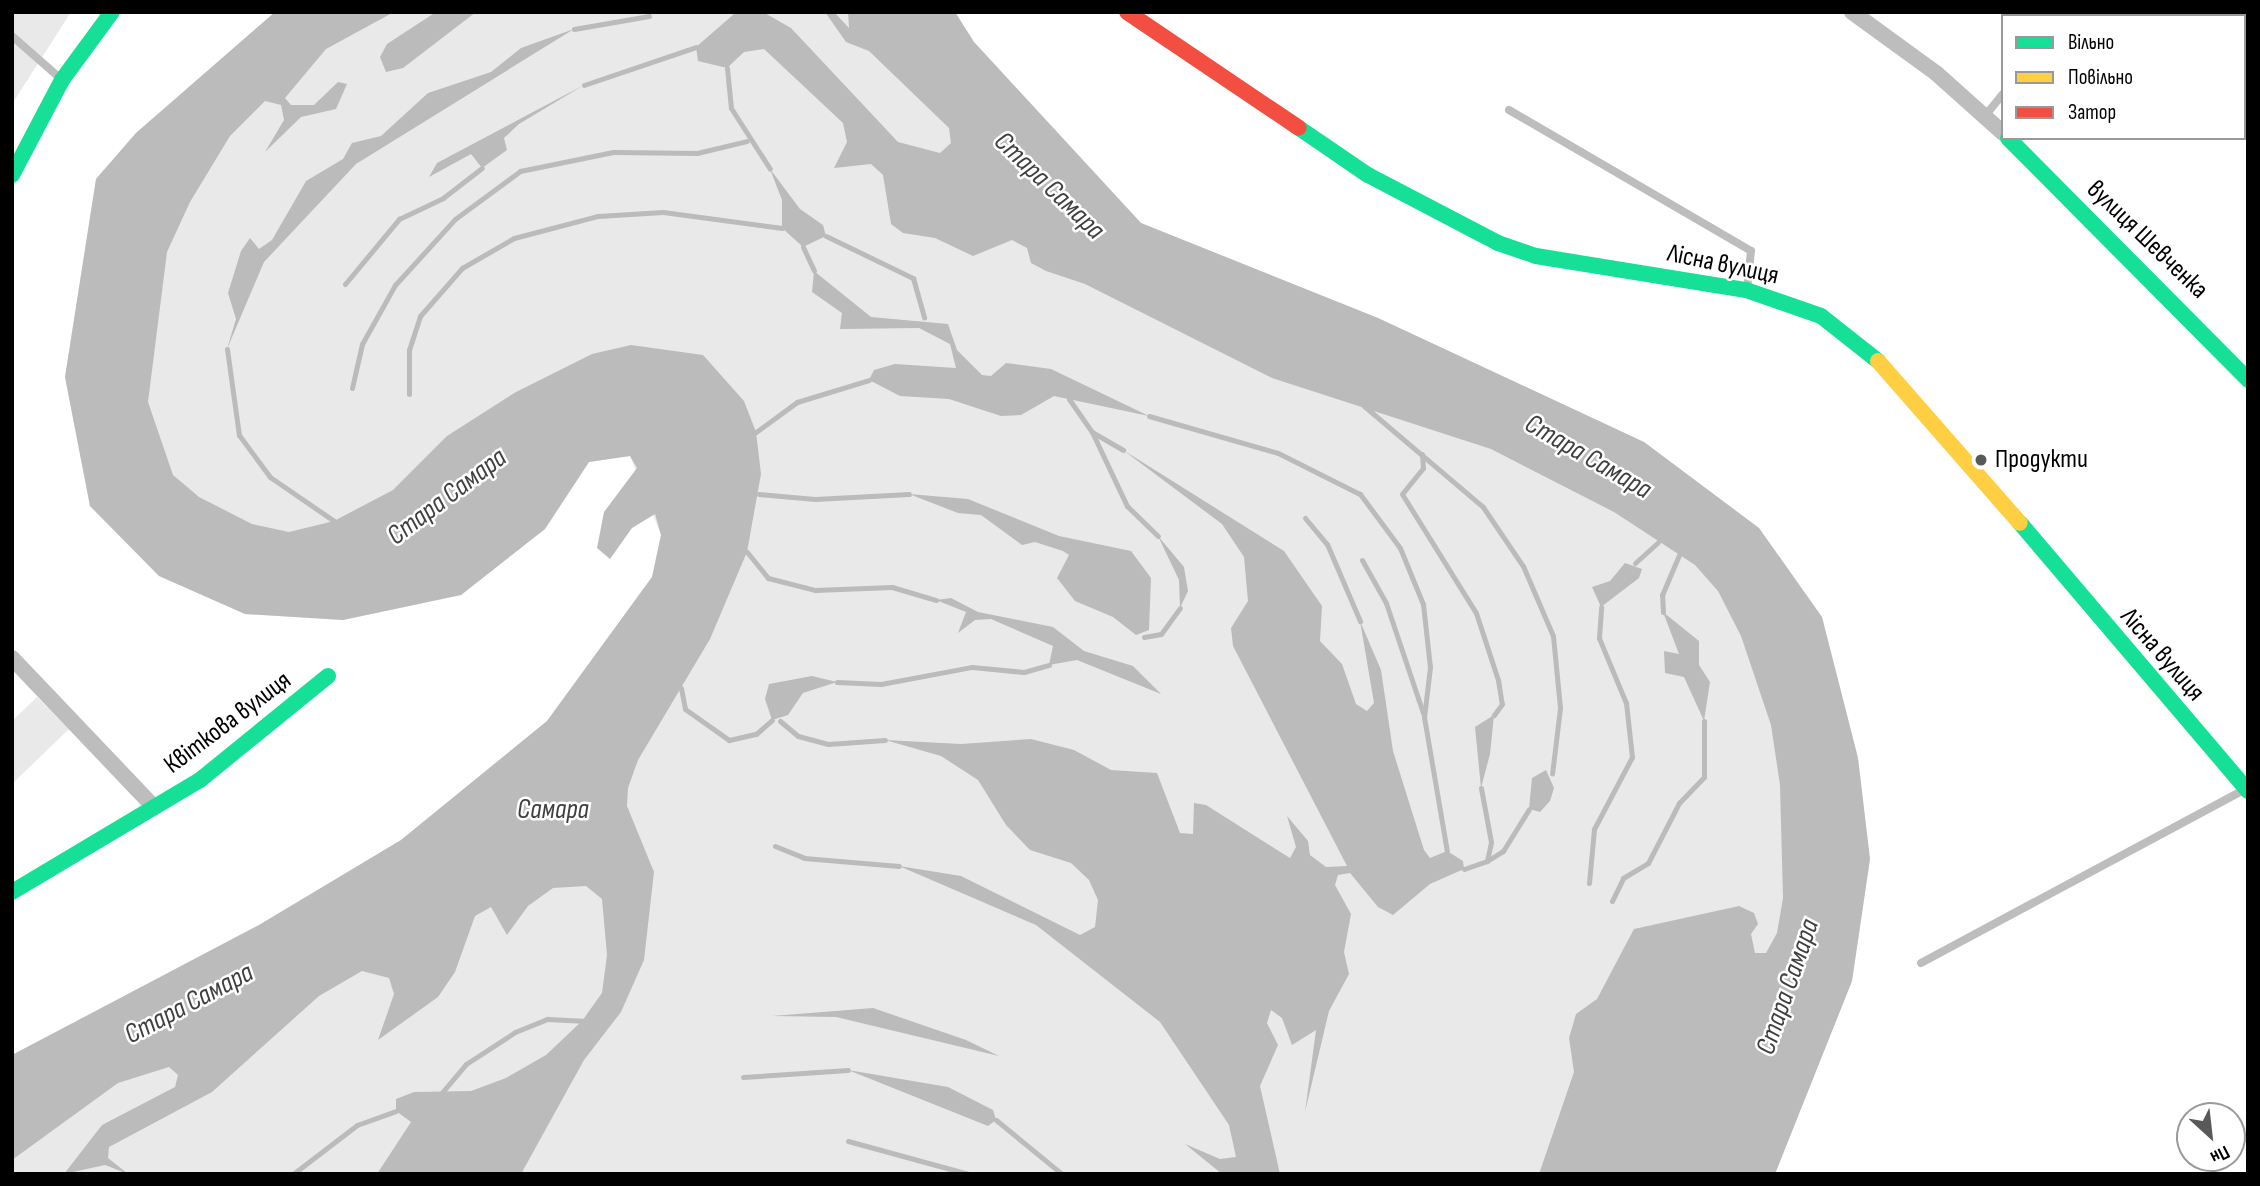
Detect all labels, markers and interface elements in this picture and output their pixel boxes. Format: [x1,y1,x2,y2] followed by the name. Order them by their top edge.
[2001,14,2246,140] legend
[2068,30,2114,55] text: Вільно
[2068,65,2133,90] text: Повільно
[2068,100,2116,125] text: Затор
[987,125,1111,247] water label: Стара Самара
[2080,174,2214,306] street label: вулиця Шевченка
[1665,238,1781,292] street label: Лісна вулиця
[1519,407,1657,507] water label: Стара Самара
[381,441,513,553] water label: Стара Самара
[1995,444,2088,476] place label: Продукти
[1973,452,1989,468] marker: Продукти
[2113,602,2211,708] street label: Лісна вулиця
[158,665,298,781] street label: Квіткова вулиця
[517,793,589,827] water label: Самара
[1749,915,1827,1059] water label: Стара Самара
[119,956,259,1052] water label: Стара Самара
[2176,1102,2246,1172] north arrow
[2206,1140,2233,1169] text: Пн

